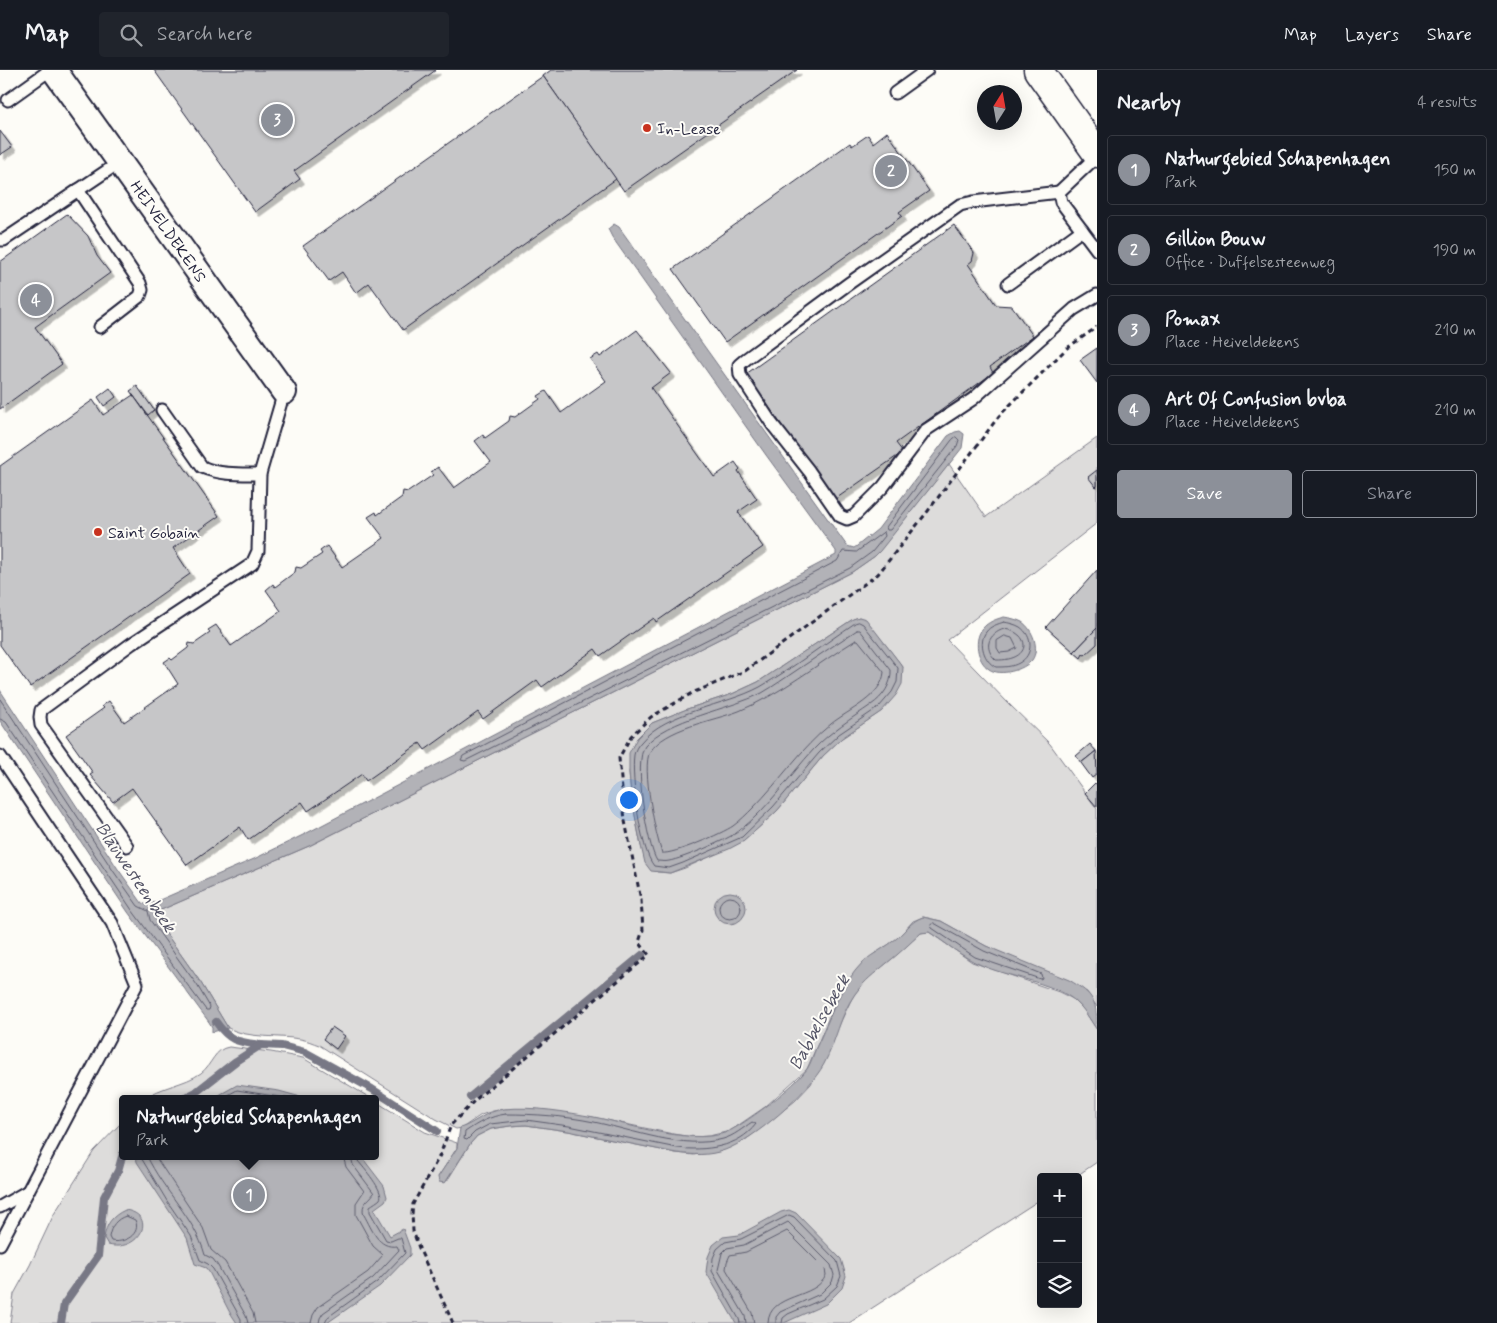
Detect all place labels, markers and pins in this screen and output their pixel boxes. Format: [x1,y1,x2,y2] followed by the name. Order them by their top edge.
[261,101,293,139] pin: 3
[657,119,721,140] place label: In-Lease
[641,122,653,134] marker: In-Lease
[875,152,907,190] pin: 2
[20,281,52,319] pin: 4
[108,523,201,544] place label: Saint Gobain
[92,526,104,538] marker: Saint Gobain
[233,1176,265,1214] pin: 1

